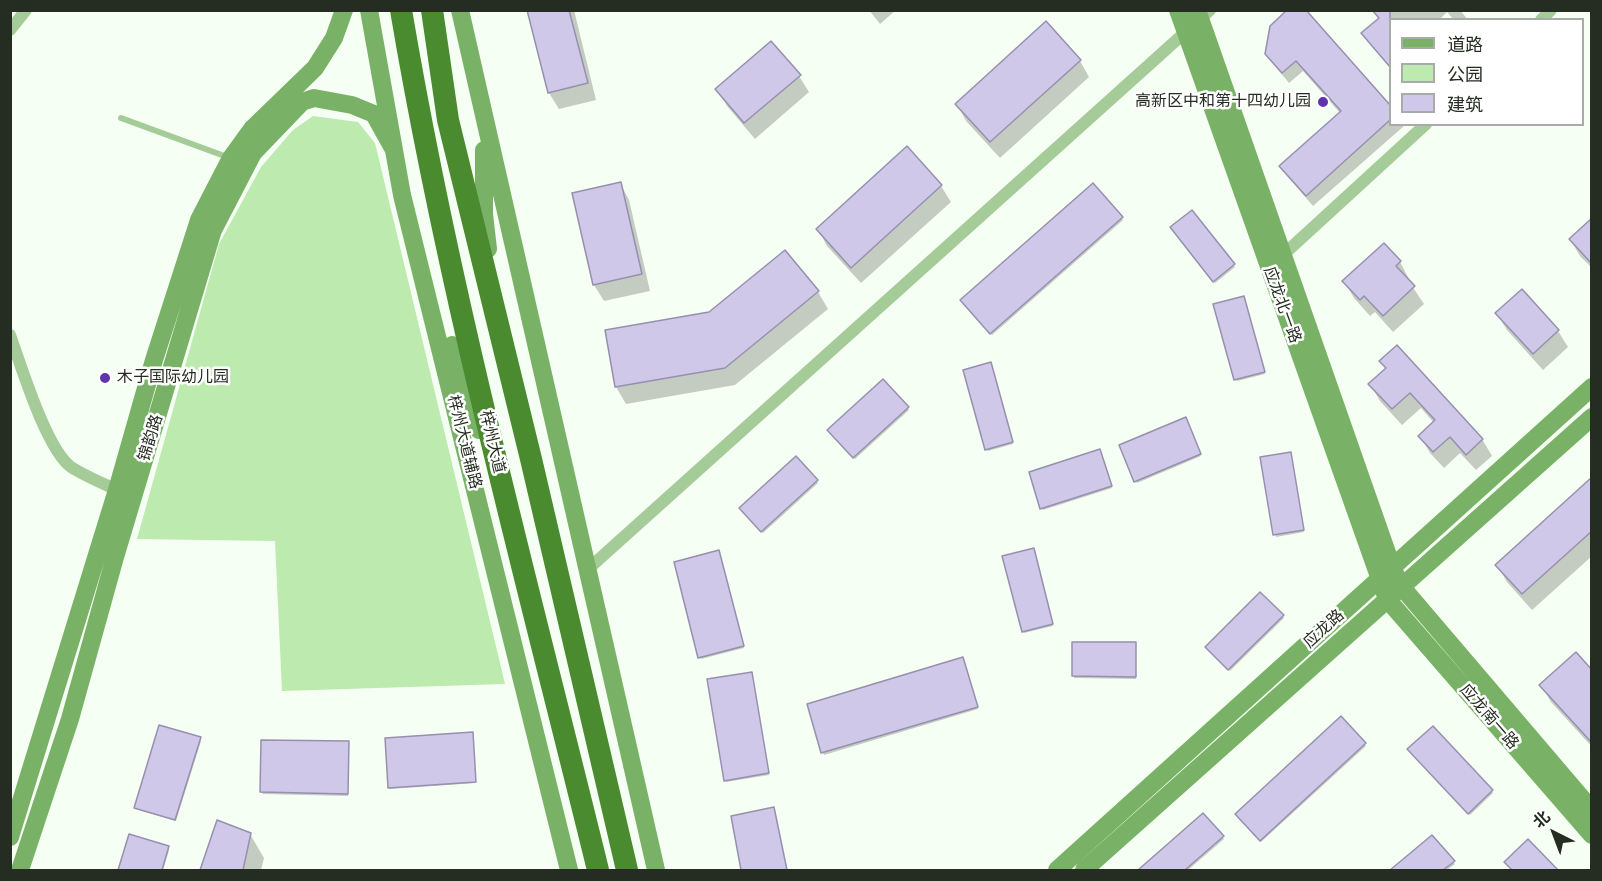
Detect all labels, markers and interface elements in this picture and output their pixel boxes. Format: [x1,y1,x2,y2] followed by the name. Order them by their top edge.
[1389,18,1584,126] legend
[1447,34,1483,56] text: 道路
[1447,64,1483,86] text: 公园
[1135,92,1311,112] place label: 高新区中和第十四幼儿园
[1447,94,1483,116] text: 建筑
[1316,95,1330,109] marker: 高新区中和第十四幼儿园
[1259,264,1305,346] street label: 应龙北一路
[117,368,229,388] place label: 木子国际幼儿园
[98,371,112,385] marker: 木子国际幼儿园
[443,393,485,491] street label: 梓州大道辅路
[475,409,509,475] street label: 梓州大道
[135,412,167,464] street label: 锦韵路
[1300,606,1348,652] street label: 应龙路
[1456,681,1522,753] street label: 应龙南一路
[1524,803,1584,863] north arrow
[1529,807,1554,832] text: 北

